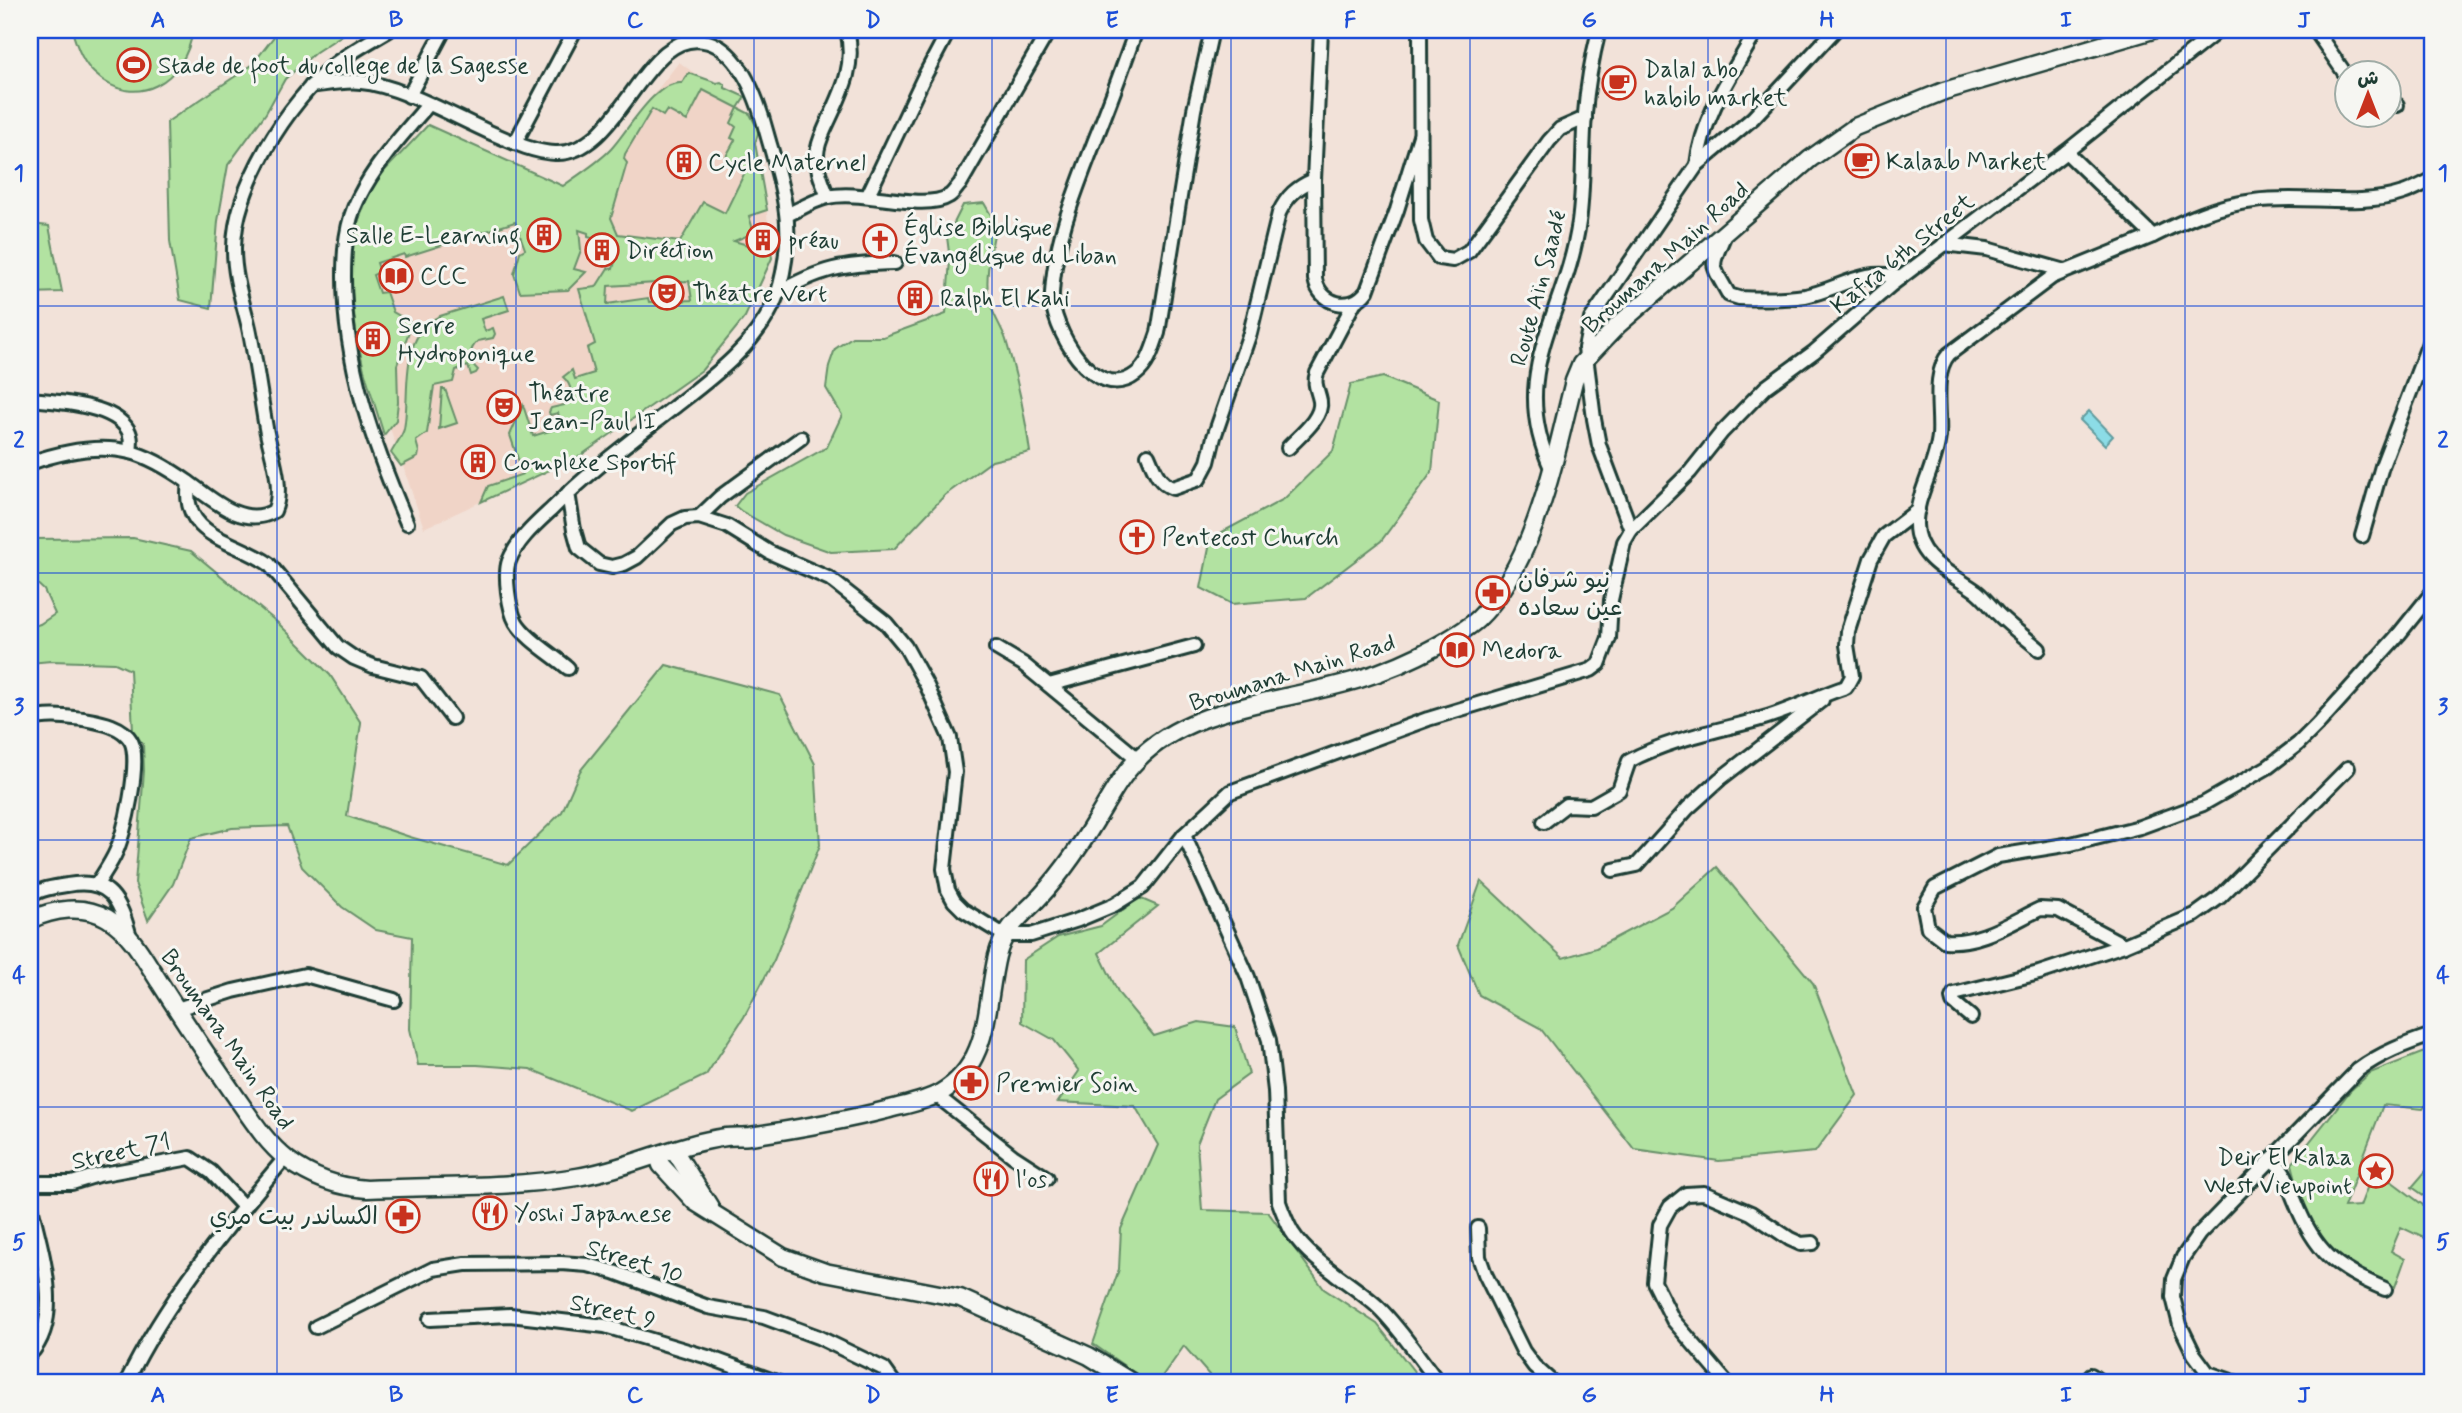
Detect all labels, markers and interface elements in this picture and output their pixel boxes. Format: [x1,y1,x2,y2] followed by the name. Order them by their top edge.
[150,6,166,36] text: A
[389,6,404,36] text: B
[627,6,644,36] text: C
[865,6,881,36] text: D
[1105,6,1119,36] text: E
[1344,6,1356,36] text: F
[1581,6,1597,36] text: G
[1819,6,1835,36] text: H
[2060,6,2072,36] text: I
[2297,6,2311,36] text: J
[115,46,153,84] sports icon: Stade de foot du college de la Sagesse
[158,51,529,84] place label: Stade de foot du college de la Sagesse
[1644,55,1788,114] place label: Dalal abo habib market
[2332,60,2402,130] north arrow
[1600,64,1638,102] cafe icon: Dalal abo habib market
[2358,66,2379,91] text: ش
[1843,142,1881,180] cafe icon: Kalaab Market
[665,143,703,181] building icon: Cycle Maternel
[1886,147,2047,178] place label: Kalaab Market
[708,148,866,179] place label: Cycle Maternel
[14,159,24,189] text: 1
[2438,159,2448,189] text: 1
[1576,175,1756,341] street label: Broumana Main Road
[1825,187,1981,322] street label: Kafra 6th Street
[1504,207,1575,369] street label: Route Aïn Saadé
[904,211,1117,274] place label: Église Biblique Évangélique du Liban
[525,216,563,254] building icon: Salle E-Learning
[346,221,520,255] place label: Salle E-Learning
[744,221,782,259] building icon: préau
[861,222,899,260] church icon: Église Biblique Évangélique du Liban
[788,226,839,257] place label: préau
[583,231,621,269] building icon: Diréction
[626,236,714,267] place label: Diréction
[377,257,415,295] library icon: CCC
[420,262,467,293] place label: CCC
[648,274,686,312] theatre icon: Théatre Vert
[692,279,827,310] place label: Théatre Vert
[896,279,934,317] building icon: Ralph El Kahi
[940,284,1070,315] place label: Ralph El Kahi
[398,311,535,370] place label: Serre Hydroponique
[354,320,392,358] building icon: Serre Hydroponique
[528,379,656,438] place label: Théatre Jean-Paul II
[485,388,523,426] theatre icon: Théatre Jean-Paul II
[13,426,25,456] text: 2
[2437,426,2449,456] text: 2
[459,443,497,481] building icon: Complexe Sportif
[503,448,677,479] place label: Complexe Sportif
[1118,518,1156,556] church icon: Pentecost Church
[1162,523,1339,554] place label: Pentecost Church
[1518,565,1622,624] place label: نيو شرفان عين سعاده
[1474,574,1512,612] pharmacy icon: نيو شرفان عين سعاده
[1186,627,1399,720] street label: Broumana Main Road
[1438,631,1476,669] library icon: Medora
[1482,636,1562,667] place label: Medora
[14,693,25,723] text: 3
[2438,693,2449,723] text: 3
[153,943,301,1136] street label: Broumana Main Road
[12,961,26,991] text: 4
[2436,961,2450,991] text: 4
[952,1064,990,1102] pharmacy icon: Premier Soin
[996,1069,1137,1100] place label: Premier Soin
[69,1127,173,1178] street label: Street 71
[2204,1143,2352,1202] place label: Deir El Kalaa West Viewpoint
[2357,1152,2395,1190] place icon: Deir El Kalaa West Viewpoint
[972,1160,1010,1198] restaurant icon: l'os
[1016,1165,1047,1196] place label: l'os
[471,1194,509,1232] restaurant icon: Yoshi Japanese
[384,1197,422,1235] pharmacy icon: الكساندر بيت مري
[514,1199,672,1230] place label: Yoshi Japanese
[209,1202,378,1233] place label: الكساندر بيت مري
[12,1228,26,1258] text: 5
[2436,1228,2450,1258] text: 5
[582,1233,687,1292] street label: Street 10
[567,1288,659,1337] street label: Street 9
[150,1381,166,1411] text: A
[389,1381,404,1411] text: B
[627,1381,644,1411] text: C
[865,1381,881,1411] text: D
[1105,1381,1119,1411] text: E
[1344,1381,1356,1411] text: F
[1581,1381,1597,1411] text: G
[1819,1381,1835,1411] text: H
[2060,1381,2072,1411] text: I
[2297,1381,2311,1411] text: J

